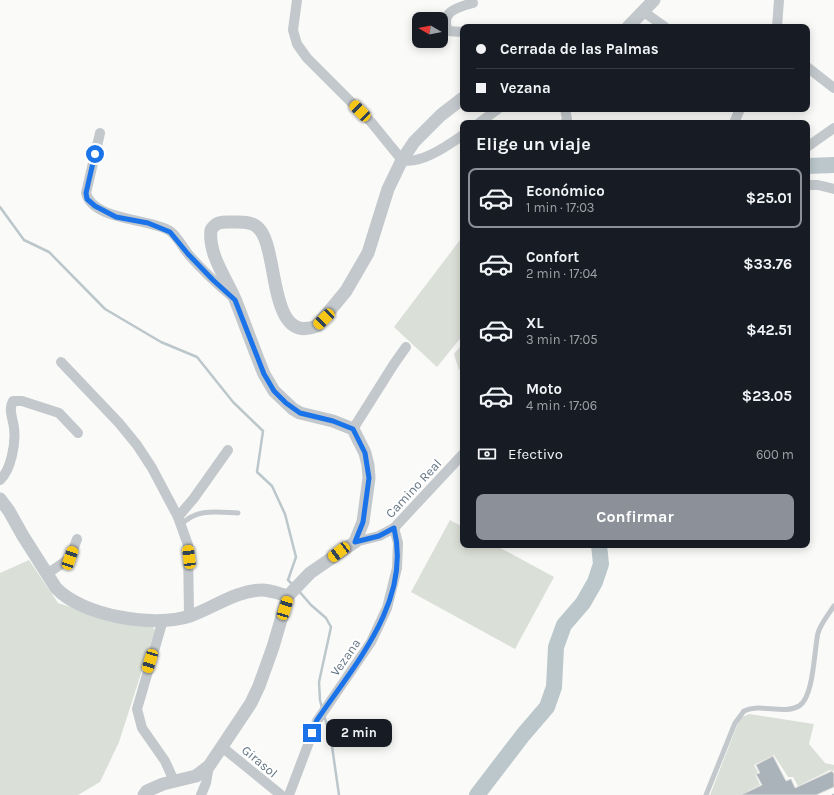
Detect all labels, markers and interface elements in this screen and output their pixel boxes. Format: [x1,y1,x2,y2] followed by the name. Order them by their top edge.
[412,12,448,48] north arrow
[412,12,448,48] map controls
[500,40,659,58] text: Cerrada de las Palmas
[500,79,551,97] text: Vezana
[347,98,373,124] car
[476,133,591,155] text: Elige un viaje
[86,145,104,163] route start
[478,180,514,216] icon: car
[526,182,605,200] text: Económico
[746,189,792,207] text: $25.01
[526,200,595,215] text: 1 min · 17:03
[478,246,514,282] icon: car
[526,248,579,266] text: Confort
[743,255,792,273] text: $33.76
[526,266,597,281] text: 2 min · 17:04
[311,306,337,332] car
[478,312,514,348] icon: car
[526,314,544,332] text: XL
[746,321,792,339] text: $42.51
[526,332,598,347] text: 3 min · 17:05
[478,378,514,414] icon: car
[526,380,562,398] text: Moto
[742,387,792,405] text: $23.05
[526,398,597,413] text: 4 min · 17:06
[476,443,498,465] icon: cash
[508,445,563,463] text: Efectivo
[756,447,794,462] text: 600 m
[382,456,444,521] street label: Camino Real
[476,494,794,540] button: Confirmar
[326,540,352,564] car
[182,544,196,570] car
[60,545,80,571] car
[276,595,294,621] car
[327,636,364,679] street label: Vezana
[141,648,159,674] car
[326,719,392,747] callout: 2 min
[303,724,321,742] route end
[341,725,377,740] text: 2 min
[239,742,280,781] street label: Girasol

